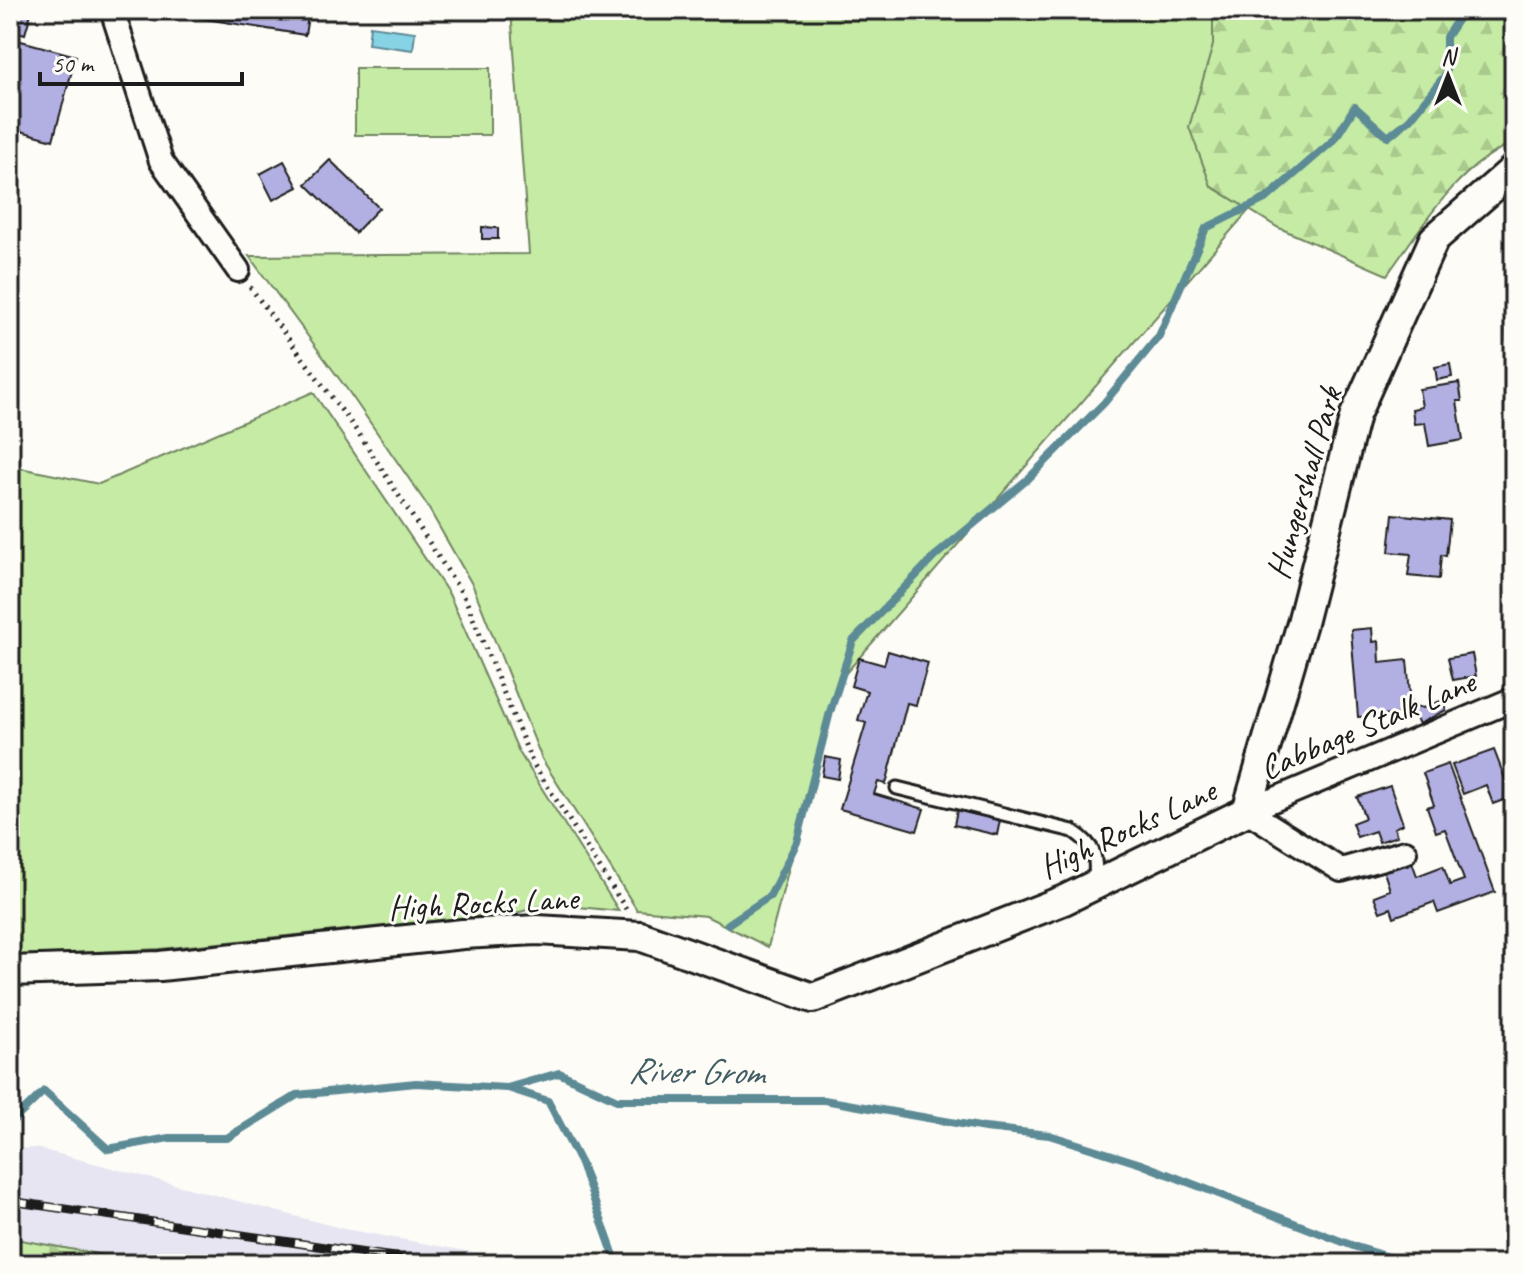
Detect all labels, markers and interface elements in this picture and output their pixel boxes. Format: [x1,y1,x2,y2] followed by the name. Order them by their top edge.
[40,36,242,86] scale bar
[1408,36,1488,116] north arrow
[1441,43,1458,71] text: N
[52,49,95,79] text: 50 m
[1256,380,1352,584] street label: Hungershall Park
[1253,659,1483,789] street label: Cabbage Stalk Lane
[1032,768,1225,888] street label: High Rocks Lane
[387,876,582,929] street label: High Rocks Lane
[628,1047,768,1095] water label: River Grom

